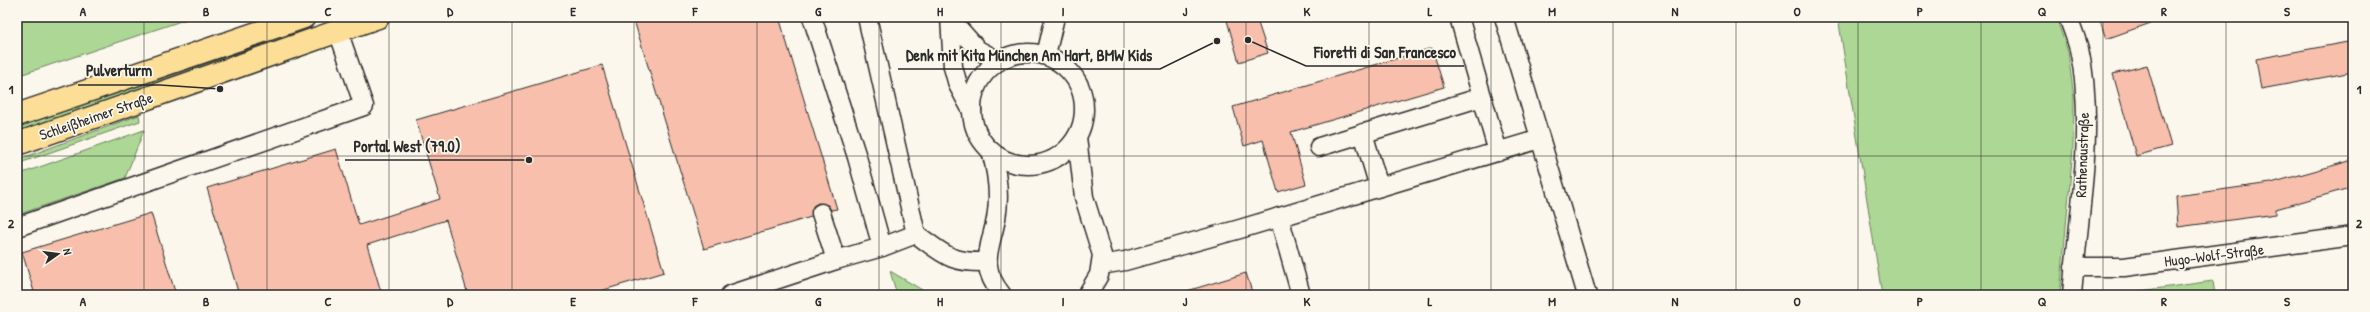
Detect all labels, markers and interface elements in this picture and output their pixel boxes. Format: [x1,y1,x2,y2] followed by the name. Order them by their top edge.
[80,2,87,20] text: A
[203,2,210,20] text: B
[324,2,332,20] text: C
[447,2,454,20] text: D
[570,2,576,20] text: E
[692,2,699,20] text: F
[815,2,822,20] text: G
[937,2,943,20] text: H
[1061,2,1065,20] text: I
[1183,2,1188,20] text: J
[1304,2,1311,20] text: K
[1428,2,1433,20] text: L
[1548,2,1556,20] text: M
[1672,2,1679,20] text: N
[1793,2,1801,20] text: O
[1917,2,1923,20] text: P
[2038,2,2047,20] text: Q
[2161,2,2167,20] text: R
[2284,2,2290,20] text: S
[1306,38,1464,66] callout: Fioretti di San Francesco
[898,41,1160,69] callout: Denk mit Kita München Am Hart, BMW Kids
[1313,41,1457,63] text: Fioretti di San Francesco
[906,44,1153,66] text: Denk mit Kita München Am Hart, BMW Kids
[78,57,160,85] callout: Pulverturm
[86,59,152,81] text: Pulverturm
[9,80,14,98] text: 1
[2357,80,2362,98] text: 1
[36,87,156,145] street label: Schleißheimer Straße
[2070,112,2094,198] street label: Rathenaustraße
[345,132,468,160] callout: Portal West (79.0)
[353,135,461,157] text: Portal West (79.0)
[8,214,15,232] text: 2
[2356,214,2363,232] text: 2
[38,234,78,274] north arrow
[2163,238,2265,272] street label: Hugo-Wolf-Straße
[60,247,75,256] text: N
[80,292,87,310] text: A
[203,292,210,310] text: B
[324,292,332,310] text: C
[447,292,454,310] text: D
[570,292,576,310] text: E
[692,292,699,310] text: F
[815,292,822,310] text: G
[937,292,943,310] text: H
[1061,292,1065,310] text: I
[1183,292,1188,310] text: J
[1304,292,1311,310] text: K
[1428,292,1433,310] text: L
[1548,292,1556,310] text: M
[1672,292,1679,310] text: N
[1793,292,1801,310] text: O
[1917,292,1923,310] text: P
[2038,292,2047,310] text: Q
[2161,292,2167,310] text: R
[2284,292,2290,310] text: S

